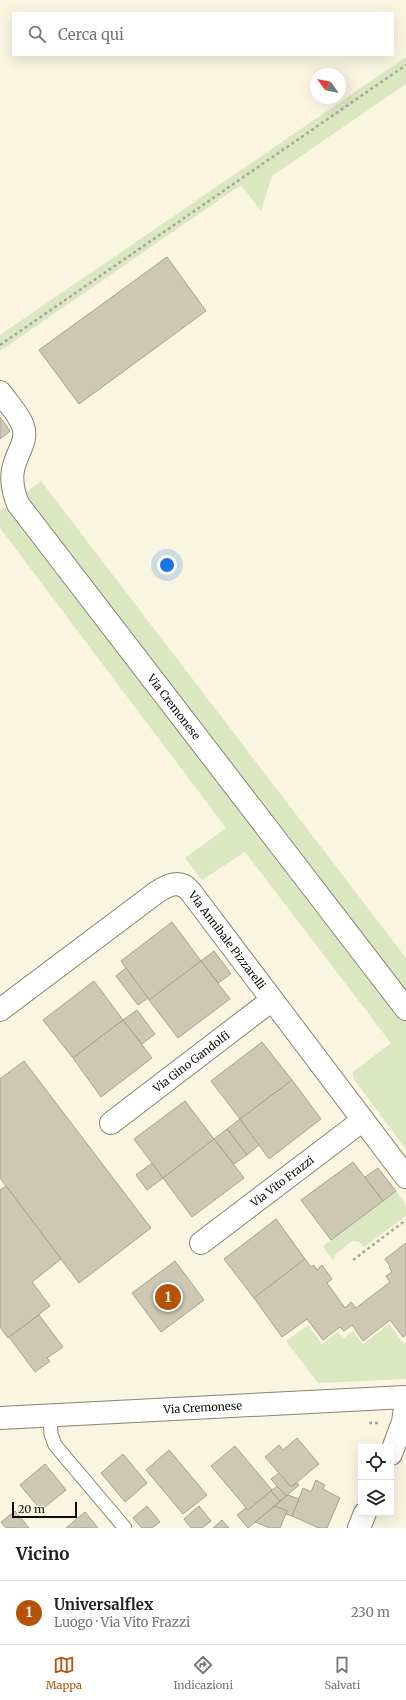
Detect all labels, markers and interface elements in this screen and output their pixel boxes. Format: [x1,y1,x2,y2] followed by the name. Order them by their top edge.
[12,12,394,56] search box
[26,23,48,45] icon: search
[58,25,124,44] text: Cerca qui
[310,68,346,104] north arrow
[157,555,177,575] your location
[144,671,204,743] street label: Via Cremonese
[185,888,269,992] street label: Via Annibale Pizzarelli
[149,1028,232,1096] street label: Via Gino Gandolfi
[247,1153,317,1210] street label: Via Vito Frazzi
[155,1282,181,1312] pin: 1
[162,1398,243,1417] street label: Via Cremonese
[358,1444,394,1516] map controls
[358,1444,394,1480] button: locate
[358,1480,394,1516] button: layers
[12,1500,77,1519] scale bar
[18,1502,45,1516] text: 20 m
[16,1543,69,1565] text: Vicino
[54,1595,153,1614] text: Universalflex
[26,1604,32,1621] text: 1
[351,1604,390,1621] text: 230 m
[54,1614,190,1631] text: Luogo · Via Vito Frazzi
[46,1654,82,1692] tab: Mappa
[173,1654,233,1692] tab: Indicazioni
[324,1654,360,1692] tab: Salvati

